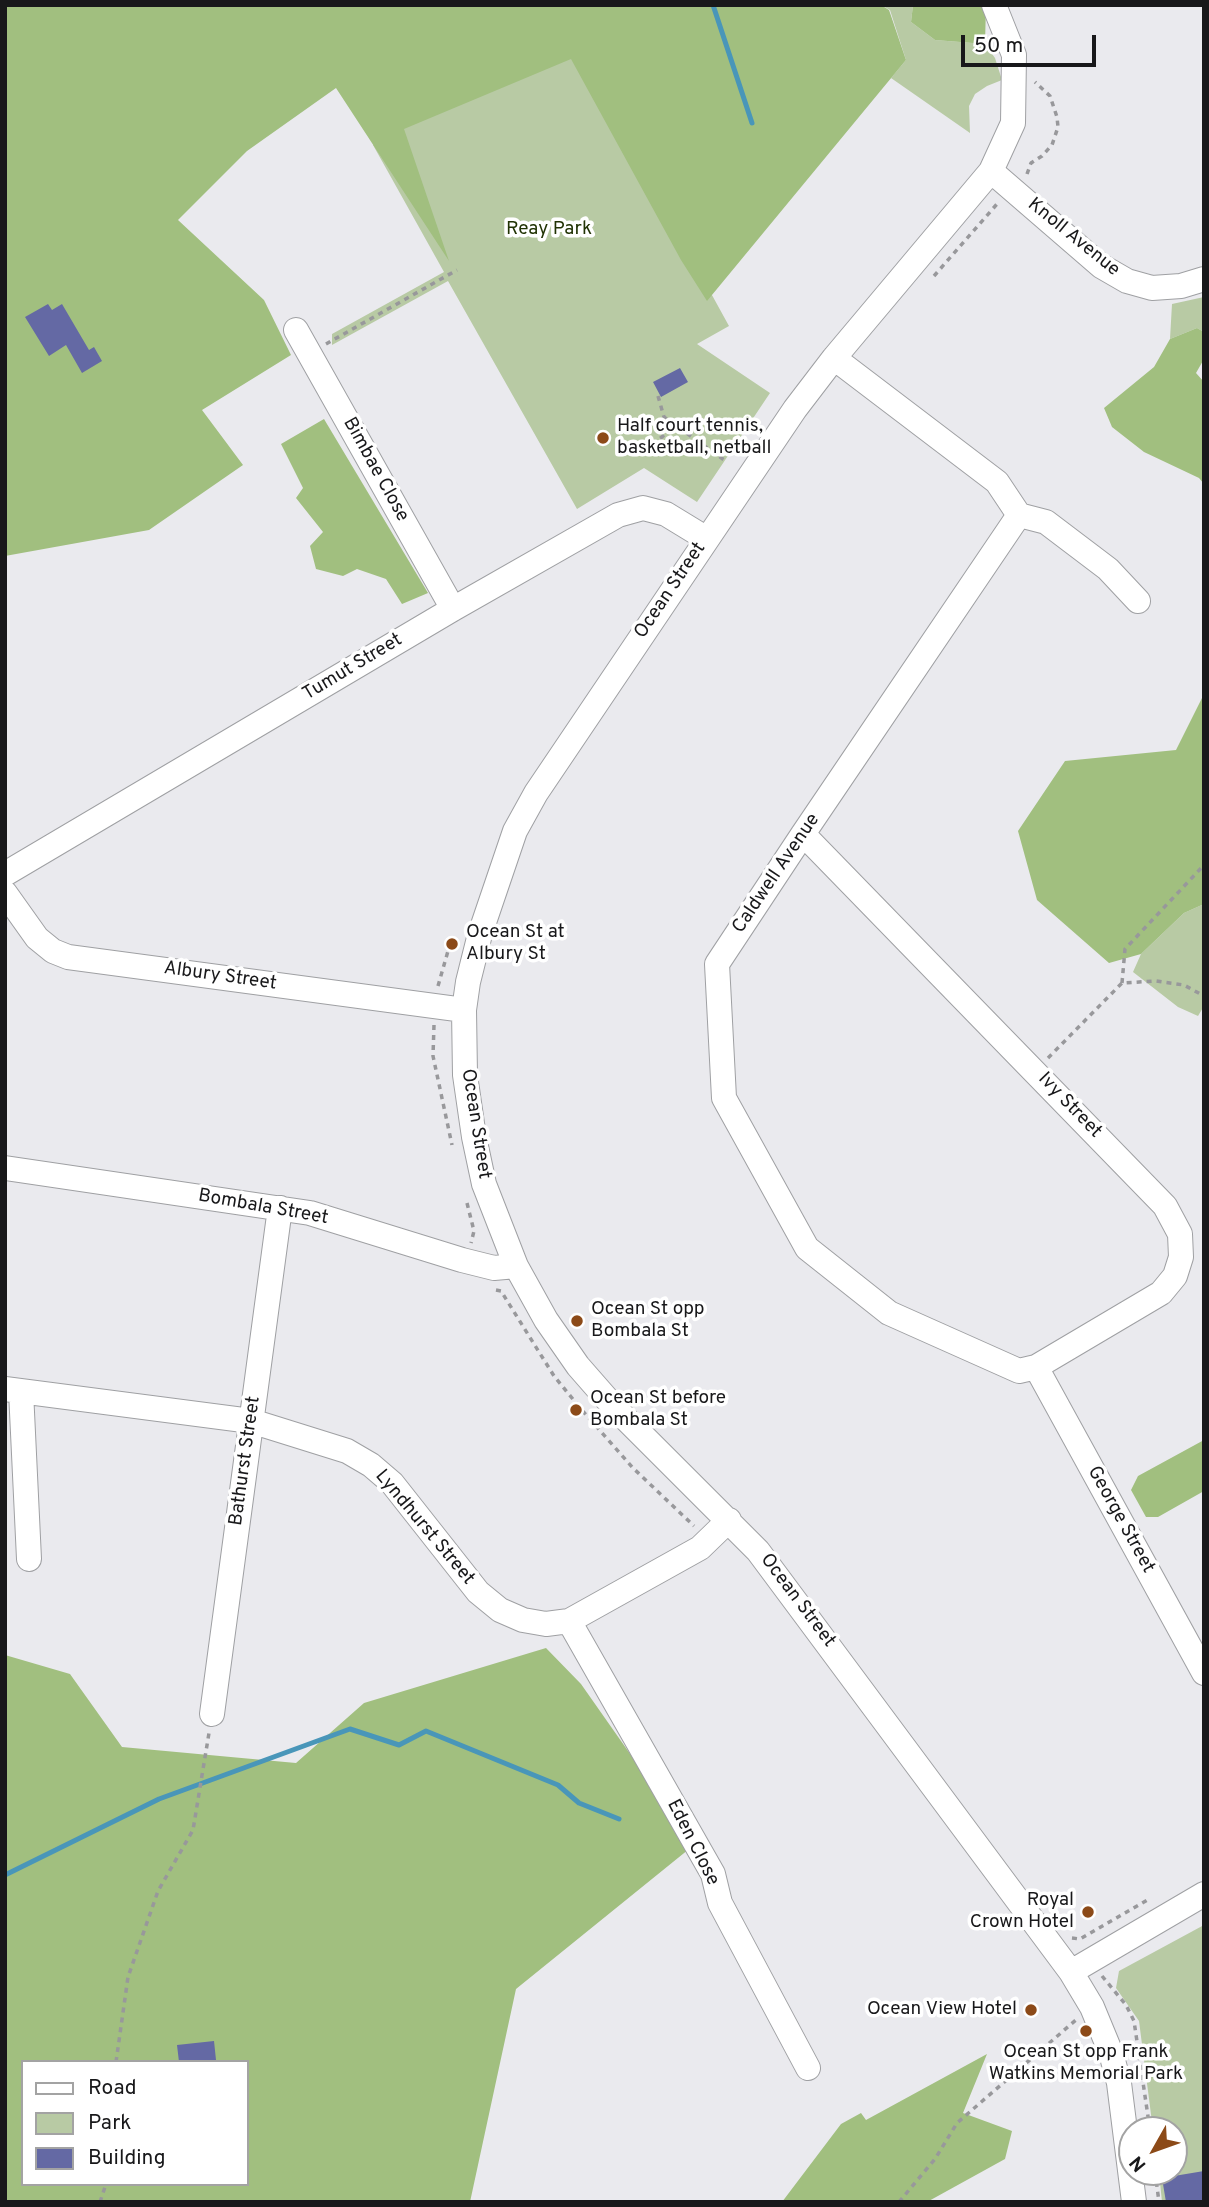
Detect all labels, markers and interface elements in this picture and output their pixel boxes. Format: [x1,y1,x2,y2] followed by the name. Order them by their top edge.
[964,21,1099,65] scale bar
[974,33,1023,60] text: 50 m
[1022,194,1124,282] street label: Knoll Avenue
[506,219,592,241] park label: Reay Park
[337,414,413,526] street label: Bimbae Close
[617,416,772,460] place label: Half court tennis, basketball, netball
[595,430,611,446] marker: Half court tennis, basketball, netball
[630,539,712,643] street label: Ocean Street
[299,629,407,707] street label: Tumut Street
[729,810,825,938] street label: Caldwell Avenue
[466,922,565,966] place label: Ocean St at Albury St
[444,936,460,952] marker: Ocean St at Albury St
[162,958,278,996] street label: Albury Street
[455,1067,495,1181] street label: Ocean Street
[1032,1068,1106,1144] street label: Ivy Street
[196,1185,330,1231] street label: Bombala Street
[591,1299,705,1343] place label: Ocean St opp Bombala St
[569,1313,585,1329] marker: Ocean St opp Bombala St
[590,1388,726,1432] place label: Ocean St before Bombala St
[226,1395,266,1527] street label: Bathurst Street
[568,1402,584,1418] marker: Ocean St before Bombala St
[1081,1463,1159,1577] street label: George Street
[369,1466,479,1590] street label: Lyndhurst Street
[754,1550,840,1652] street label: Ocean Street
[661,1796,723,1890] street label: Eden Close
[970,1890,1074,1934] place label: Royal Crown Hotel
[1080,1904,1096,1920] marker: Royal Crown Hotel
[867,1999,1017,2021] place label: Ocean View Hotel
[1023,2002,1039,2018] marker: Ocean View Hotel
[1078,2023,1094,2039] marker: Ocean St opp Frank Watkins Memorial Park
[989,2042,1183,2086] place label: Ocean St opp Frank Watkins Memorial Park
[21,2060,248,2186] legend
[88,2075,137,2102] text: Road
[88,2110,131,2137] text: Park
[1118,2116,1188,2186] north arrow
[88,2145,166,2172] text: Building
[1125,2150,1152,2176] text: N

